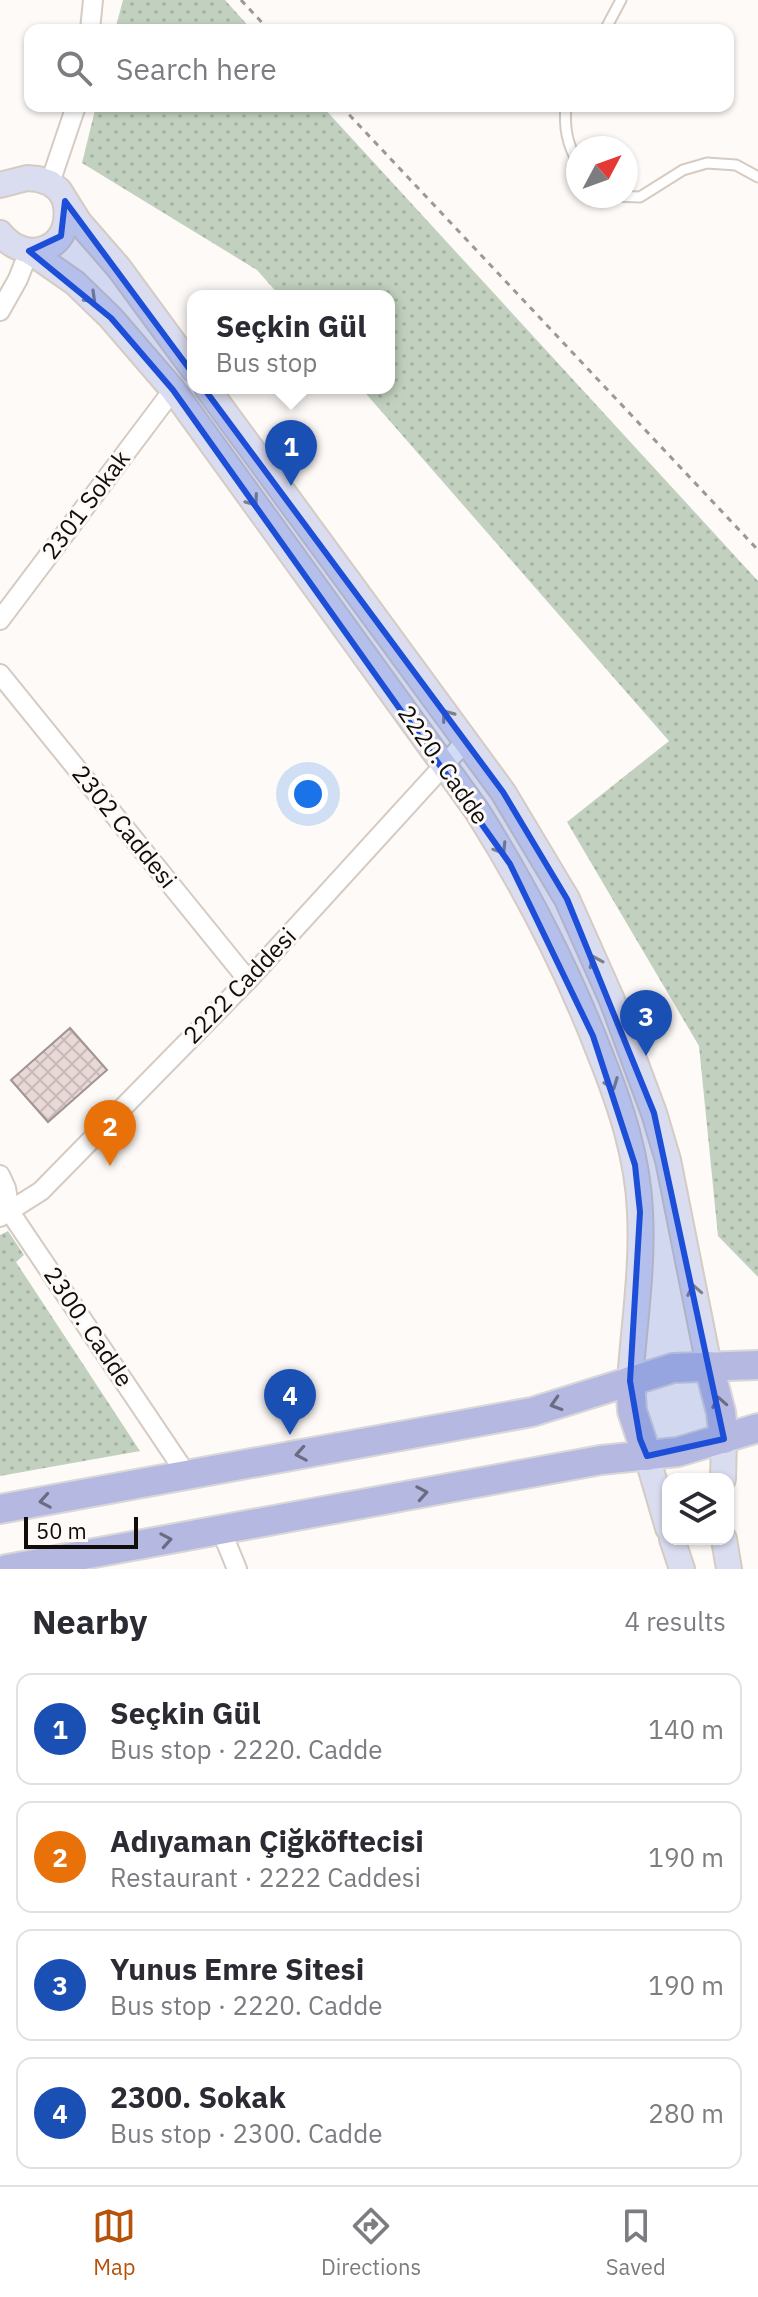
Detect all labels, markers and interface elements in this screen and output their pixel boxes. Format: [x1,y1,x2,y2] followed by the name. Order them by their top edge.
[24,24,734,112] search box
[52,46,96,90] icon: search
[116,49,277,88] text: Search here
[566,136,638,208] north arrow
[82,289,96,304] one-way arrow
[187,290,395,394] popup
[216,306,366,345] text: Seçkin Gül
[216,345,317,379] text: Bus stop
[265,420,317,486] pin: 1
[34,443,137,565] street label: 2301 Sokak
[243,492,258,506] one-way arrow
[391,699,497,830] street label: 2220. Cadde
[442,710,457,724] one-way arrow
[65,758,184,895] street label: 2302 Caddesi
[288,774,328,814] your location
[492,841,507,855] one-way arrow
[176,920,303,1050] street label: 2222 Caddesi
[589,955,605,970] one-way arrow
[620,990,672,1056] pin: 3
[602,1076,619,1090] one-way arrow
[84,1100,136,1166] pin: 2
[37,1260,141,1393] street label: 2300. Cadde
[686,1283,703,1297] one-way arrow
[264,1369,316,1435] pin: 4
[550,1395,564,1411] one-way arrow
[711,1396,728,1409] one-way arrow
[294,1445,308,1462] one-way arrow
[662,1473,734,1545] map controls
[662,1473,734,1545] button: layers
[415,1486,428,1503] one-way arrow
[38,1491,52,1508] one-way arrow
[24,1513,138,1549] scale bar
[36,1516,87,1545] text: 50 m
[159,1532,173,1549] one-way arrow
[32,1599,147,1643] text: Nearby
[624,1604,726,1638] text: 4 results
[110,1693,260,1732] text: Seçkin Gül
[52,1712,68,1746] text: 1
[648,1712,724,1746] text: 140 m
[110,1732,383,1766] text: Bus stop · 2220. Cadde
[110,1821,424,1860] text: Adıyaman Çiğköftecisi
[52,1840,68,1874] text: 2
[648,1840,724,1874] text: 190 m
[110,1860,421,1894] text: Restaurant · 2222 Caddesi
[110,1949,364,1988] text: Yunus Emre Sitesi
[52,1968,68,2002] text: 3
[648,1968,724,2002] text: 190 m
[110,1988,383,2022] text: Bus stop · 2220. Cadde
[110,2077,286,2116] text: 2300. Sokak
[52,2096,68,2130] text: 4
[648,2096,724,2130] text: 280 m
[110,2116,383,2150] text: Bus stop · 2300. Cadde
[92,2204,136,2281] tab: Map
[321,2204,421,2281] tab: Directions
[606,2204,666,2281] tab: Saved

